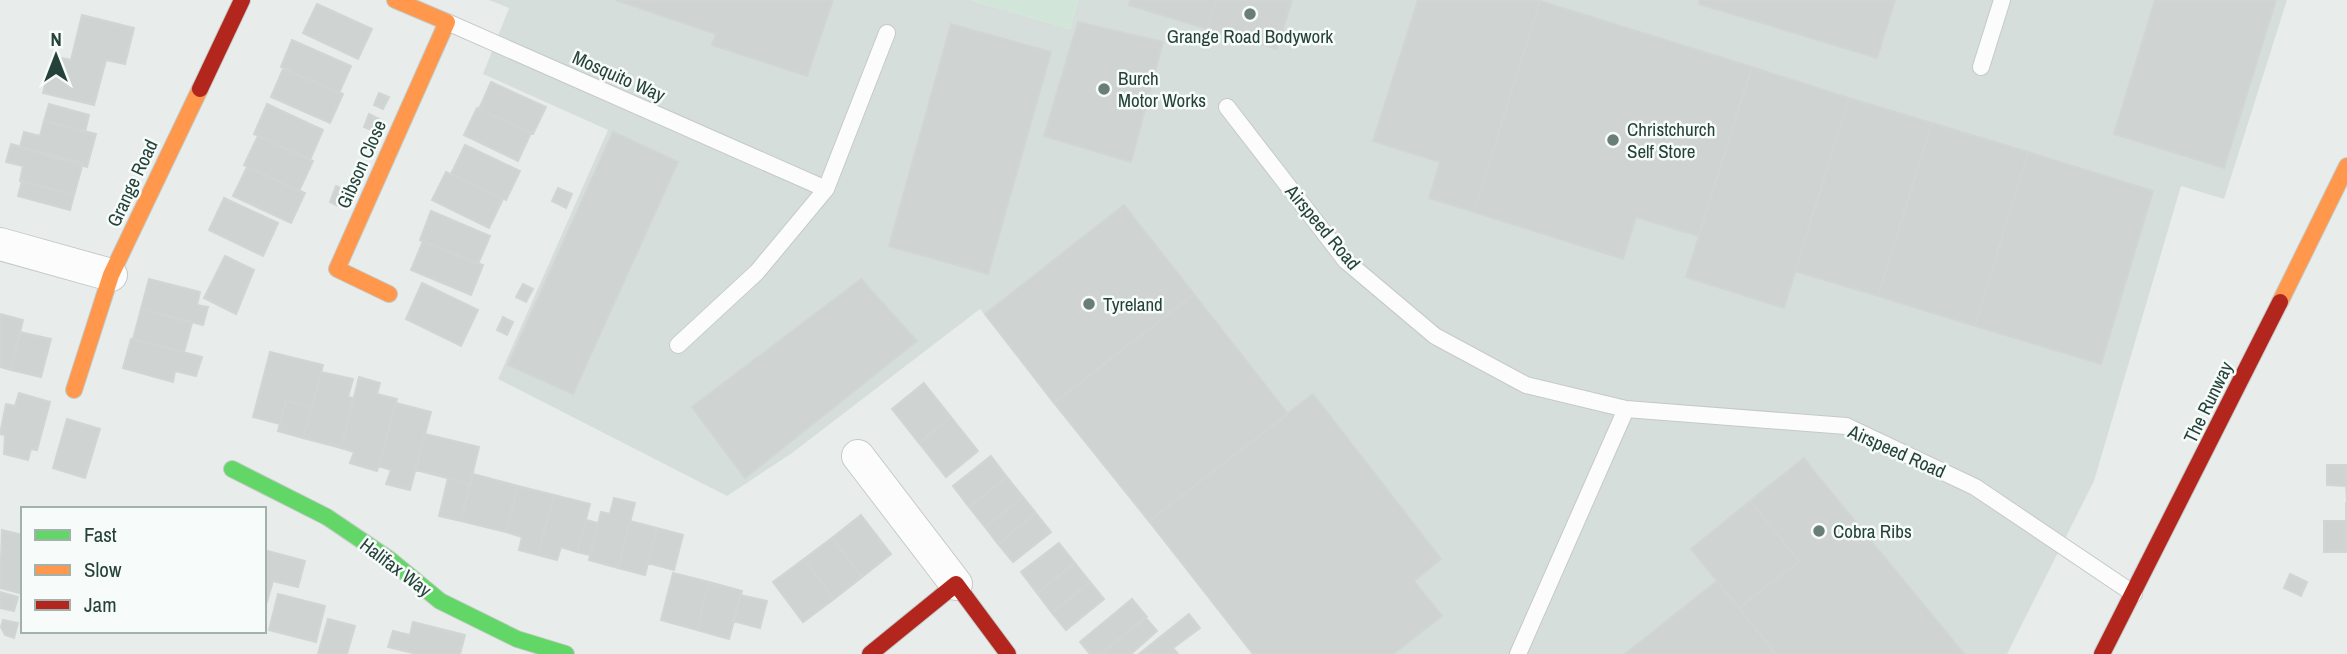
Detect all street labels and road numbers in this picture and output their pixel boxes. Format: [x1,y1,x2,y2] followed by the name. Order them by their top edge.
[568,44,670,108] street label: Mosquito Way
[330,116,392,212] street label: Gibson Close
[100,135,164,231] street label: Grange Road
[1279,178,1366,275] street label: Airspeed Road
[2177,357,2239,447] street label: The Runway
[1843,418,1950,484] street label: Airspeed Road
[355,532,437,603] street label: Halifax Way

